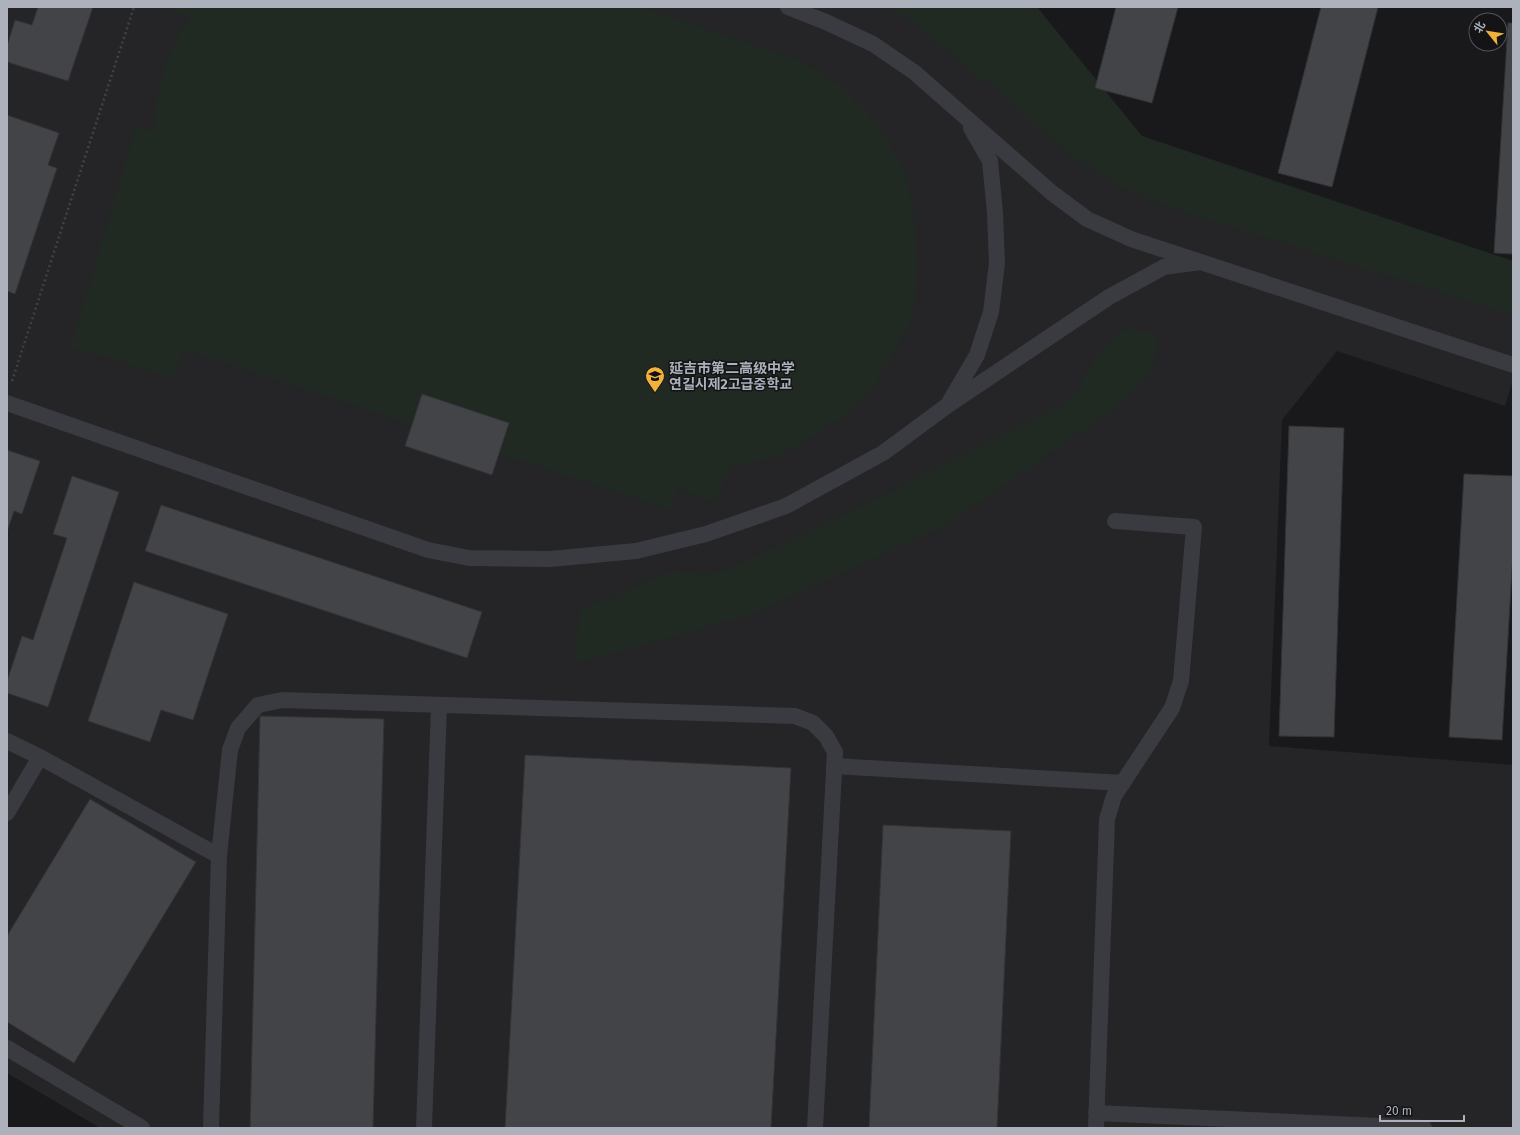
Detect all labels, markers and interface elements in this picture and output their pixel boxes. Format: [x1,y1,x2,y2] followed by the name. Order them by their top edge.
[1468,12,1508,52] north arrow
[1471,19,1488,35] text: 北
[669,360,795,393] place label: 延吉市第二高级中学 연길시제2고급중학교
[644,365,666,393] school or university icon: 延吉市第二高级中学 연길시제2고급중학교
[1380,1097,1464,1123] scale bar
[1386,1104,1412,1118] text: 20 m

